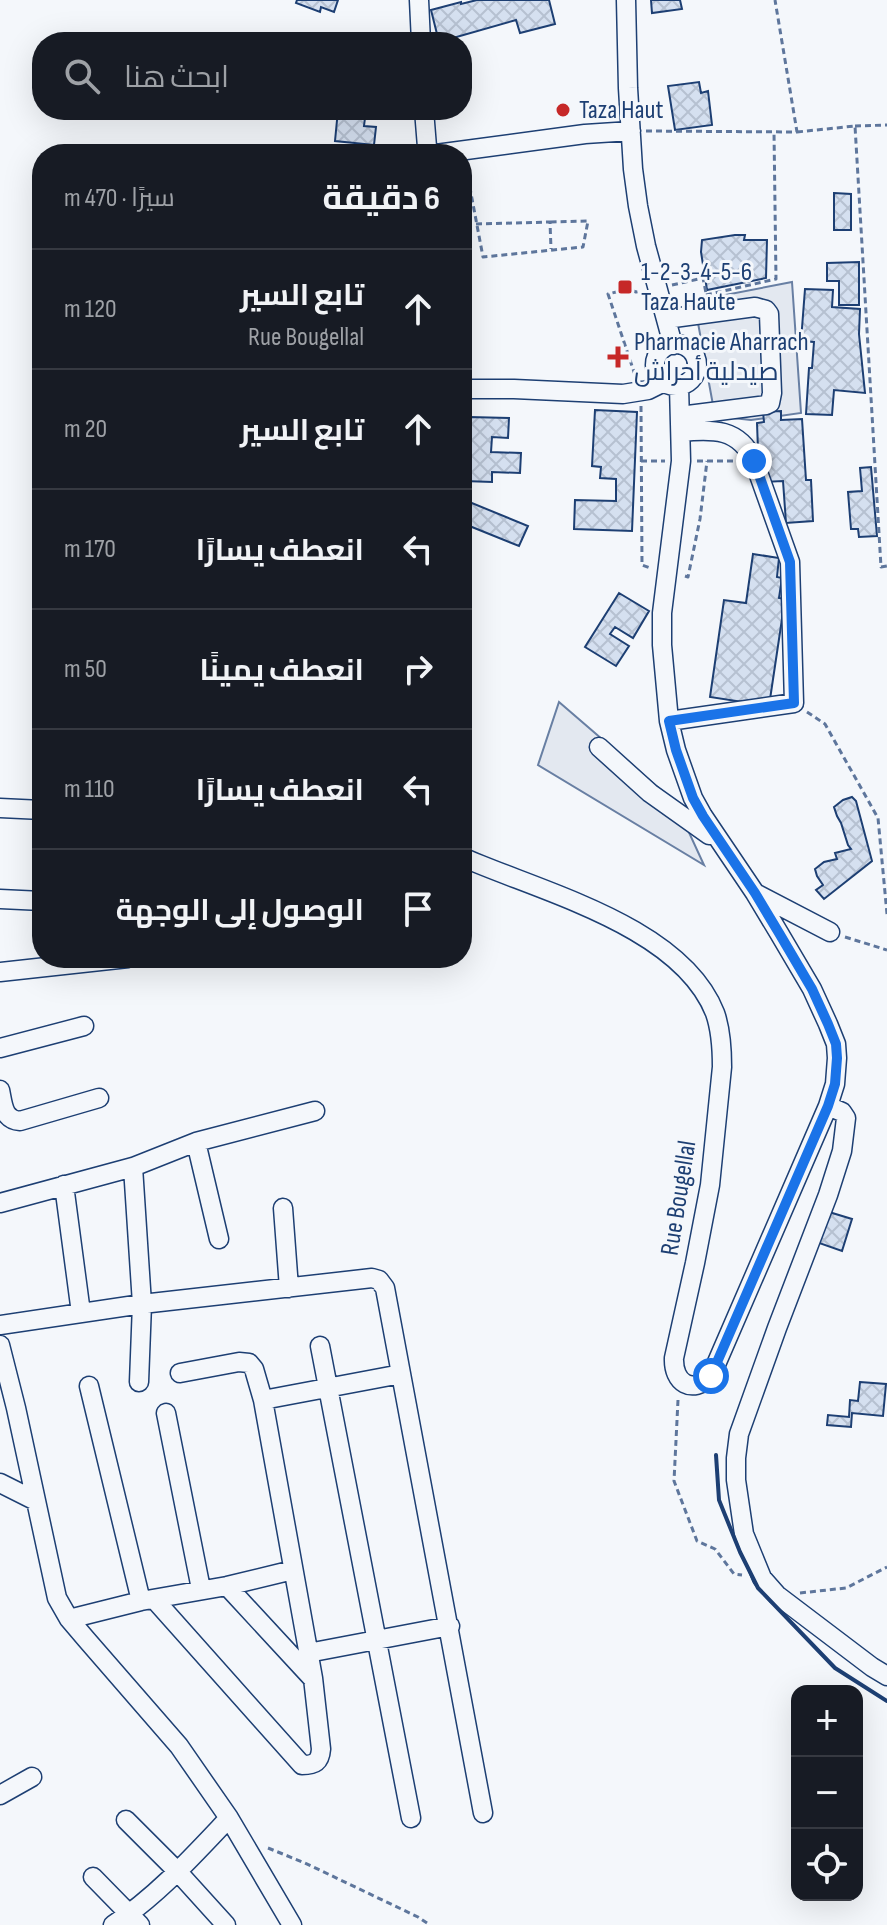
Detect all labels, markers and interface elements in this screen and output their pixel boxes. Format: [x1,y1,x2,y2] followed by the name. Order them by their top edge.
[32,32,472,120] search box
[60,54,104,98] icon: search
[124,60,229,96] text: ابحث هنا
[579,95,663,126] place label: Taza Haut
[554,101,572,119] marker: Taza Haut
[323,178,440,219] text: 6 دقيقة
[64,183,175,214] text: سيرًا · 470 m
[641,257,752,318] place label: 1-2-3-4-5-6 Taza Haute
[240,278,364,314] text: تابع السير
[616,278,634,296] marker: 1-2-3-4-5-6 Taza Haute
[396,287,440,331] icon: ahead
[64,294,117,325] text: 120 m
[248,322,364,353] text: Rue Bougellal
[634,327,809,388] place label: Pharmacie Aharrach صيدلية أحراش
[609,348,627,366] marker: Pharmacie Aharrach صيدلية أحراش
[396,407,440,451] icon: ahead
[240,413,364,449] text: تابع السير
[64,414,107,445] text: 20 m
[736,443,772,479] route end
[396,527,440,571] icon: left
[196,533,364,569] text: انعطف يسارًا
[64,534,116,565] text: 170 m
[396,647,440,691] icon: right
[199,653,364,689] text: انعطف يمينًا
[64,654,107,685] text: 50 m
[396,767,440,811] icon: left
[196,773,364,809] text: انعطف يسارًا
[64,774,115,805] text: 110 m
[396,887,440,931] icon: arrive
[116,893,364,929] text: الوصول إلى الوجهة
[655,1138,703,1258] street label: Rue Bougellal
[693,1358,729,1394] route start
[791,1685,863,1901] map controls
[791,1685,863,1757] button: +
[791,1757,863,1829] button: −
[791,1829,863,1901] button: locate

